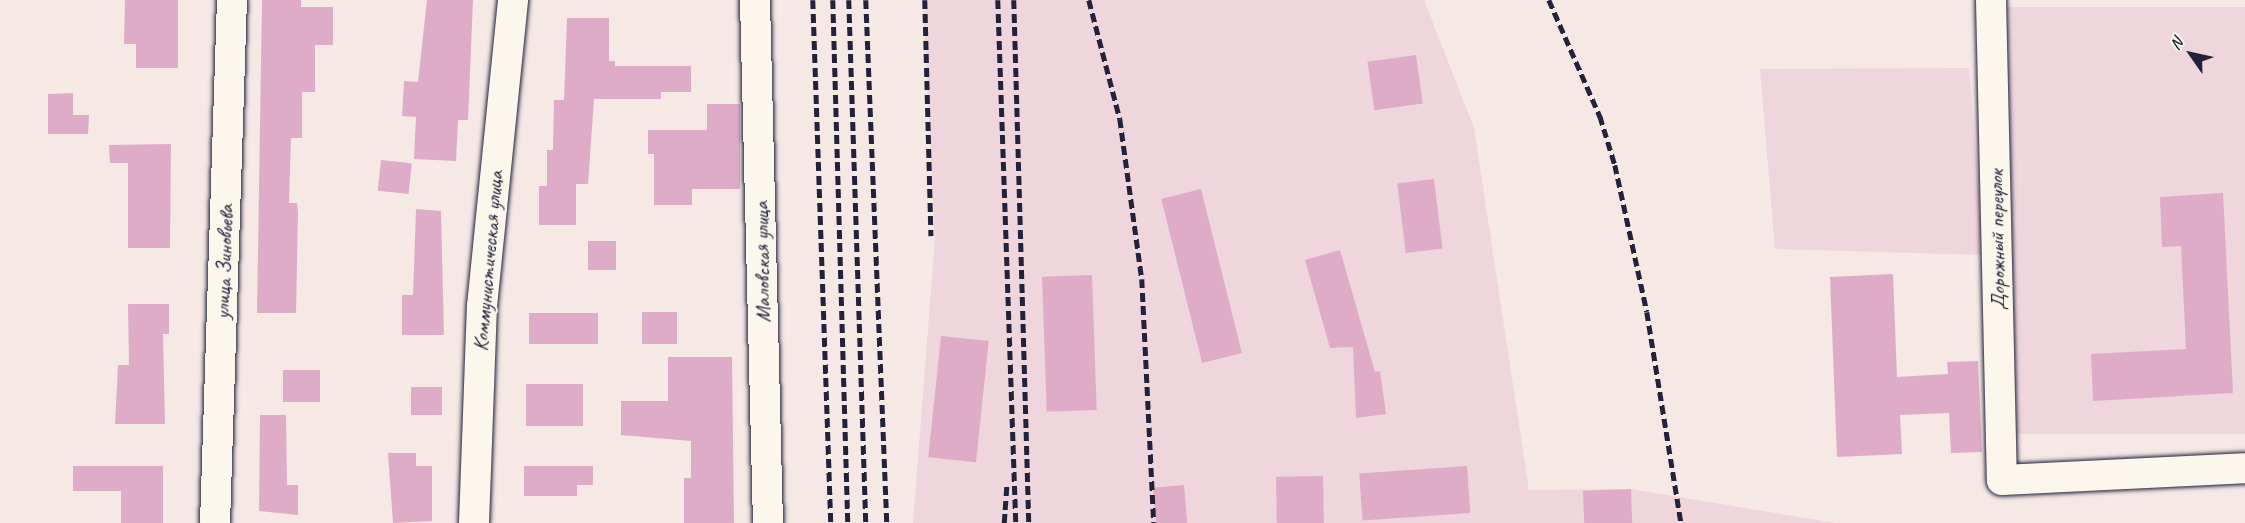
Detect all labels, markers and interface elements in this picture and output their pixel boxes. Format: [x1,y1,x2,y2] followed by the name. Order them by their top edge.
[2161,24,2221,84] north arrow
[2165,34,2187,54] text: N
[468,169,508,353] street label: Коммунистическая улица
[1983,170,2011,310] street label: Дорожный переулок
[748,200,776,324] street label: Маловская улица
[209,204,239,320] street label: улица Зиновьева

